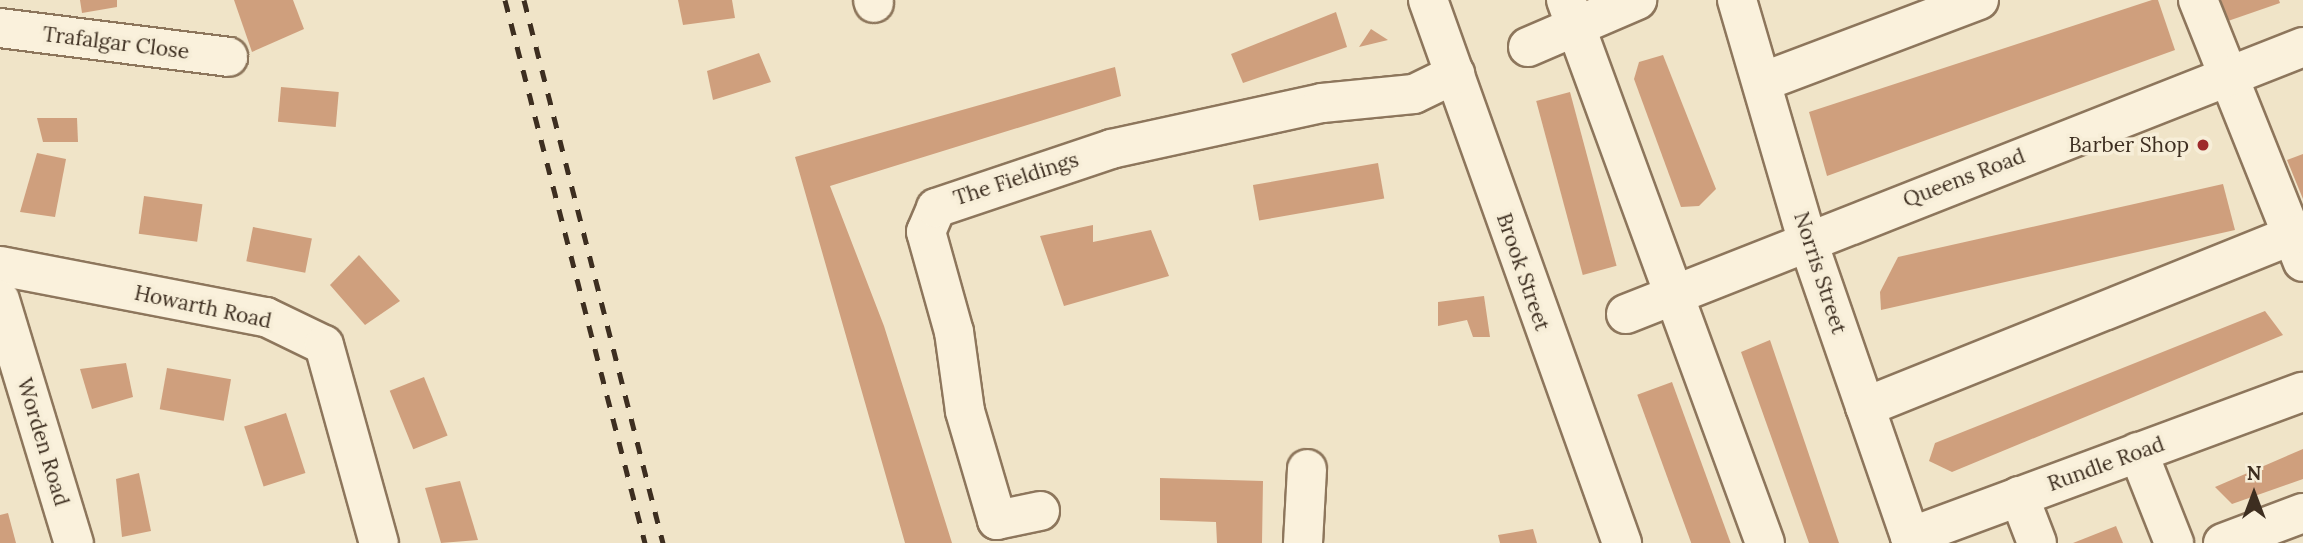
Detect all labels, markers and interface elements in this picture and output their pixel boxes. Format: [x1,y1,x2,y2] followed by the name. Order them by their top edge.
[41,22,191,64] street label: Trafalgar Close
[2069,132,2189,158] place label: Barber Shop
[2195,137,2211,153] marker: Barber Shop
[1899,143,2029,213] street label: Queens Road
[950,147,1082,211] street label: The Fieldings
[1788,209,1852,337] street label: Norris Street
[1491,210,1555,334] street label: Brook Street
[132,280,274,334] street label: Howarth Road
[12,375,74,509] street label: Worden Road
[2044,431,2168,497] street label: Rundle Road
[2219,459,2289,529] north arrow
[2247,461,2261,485] text: N

